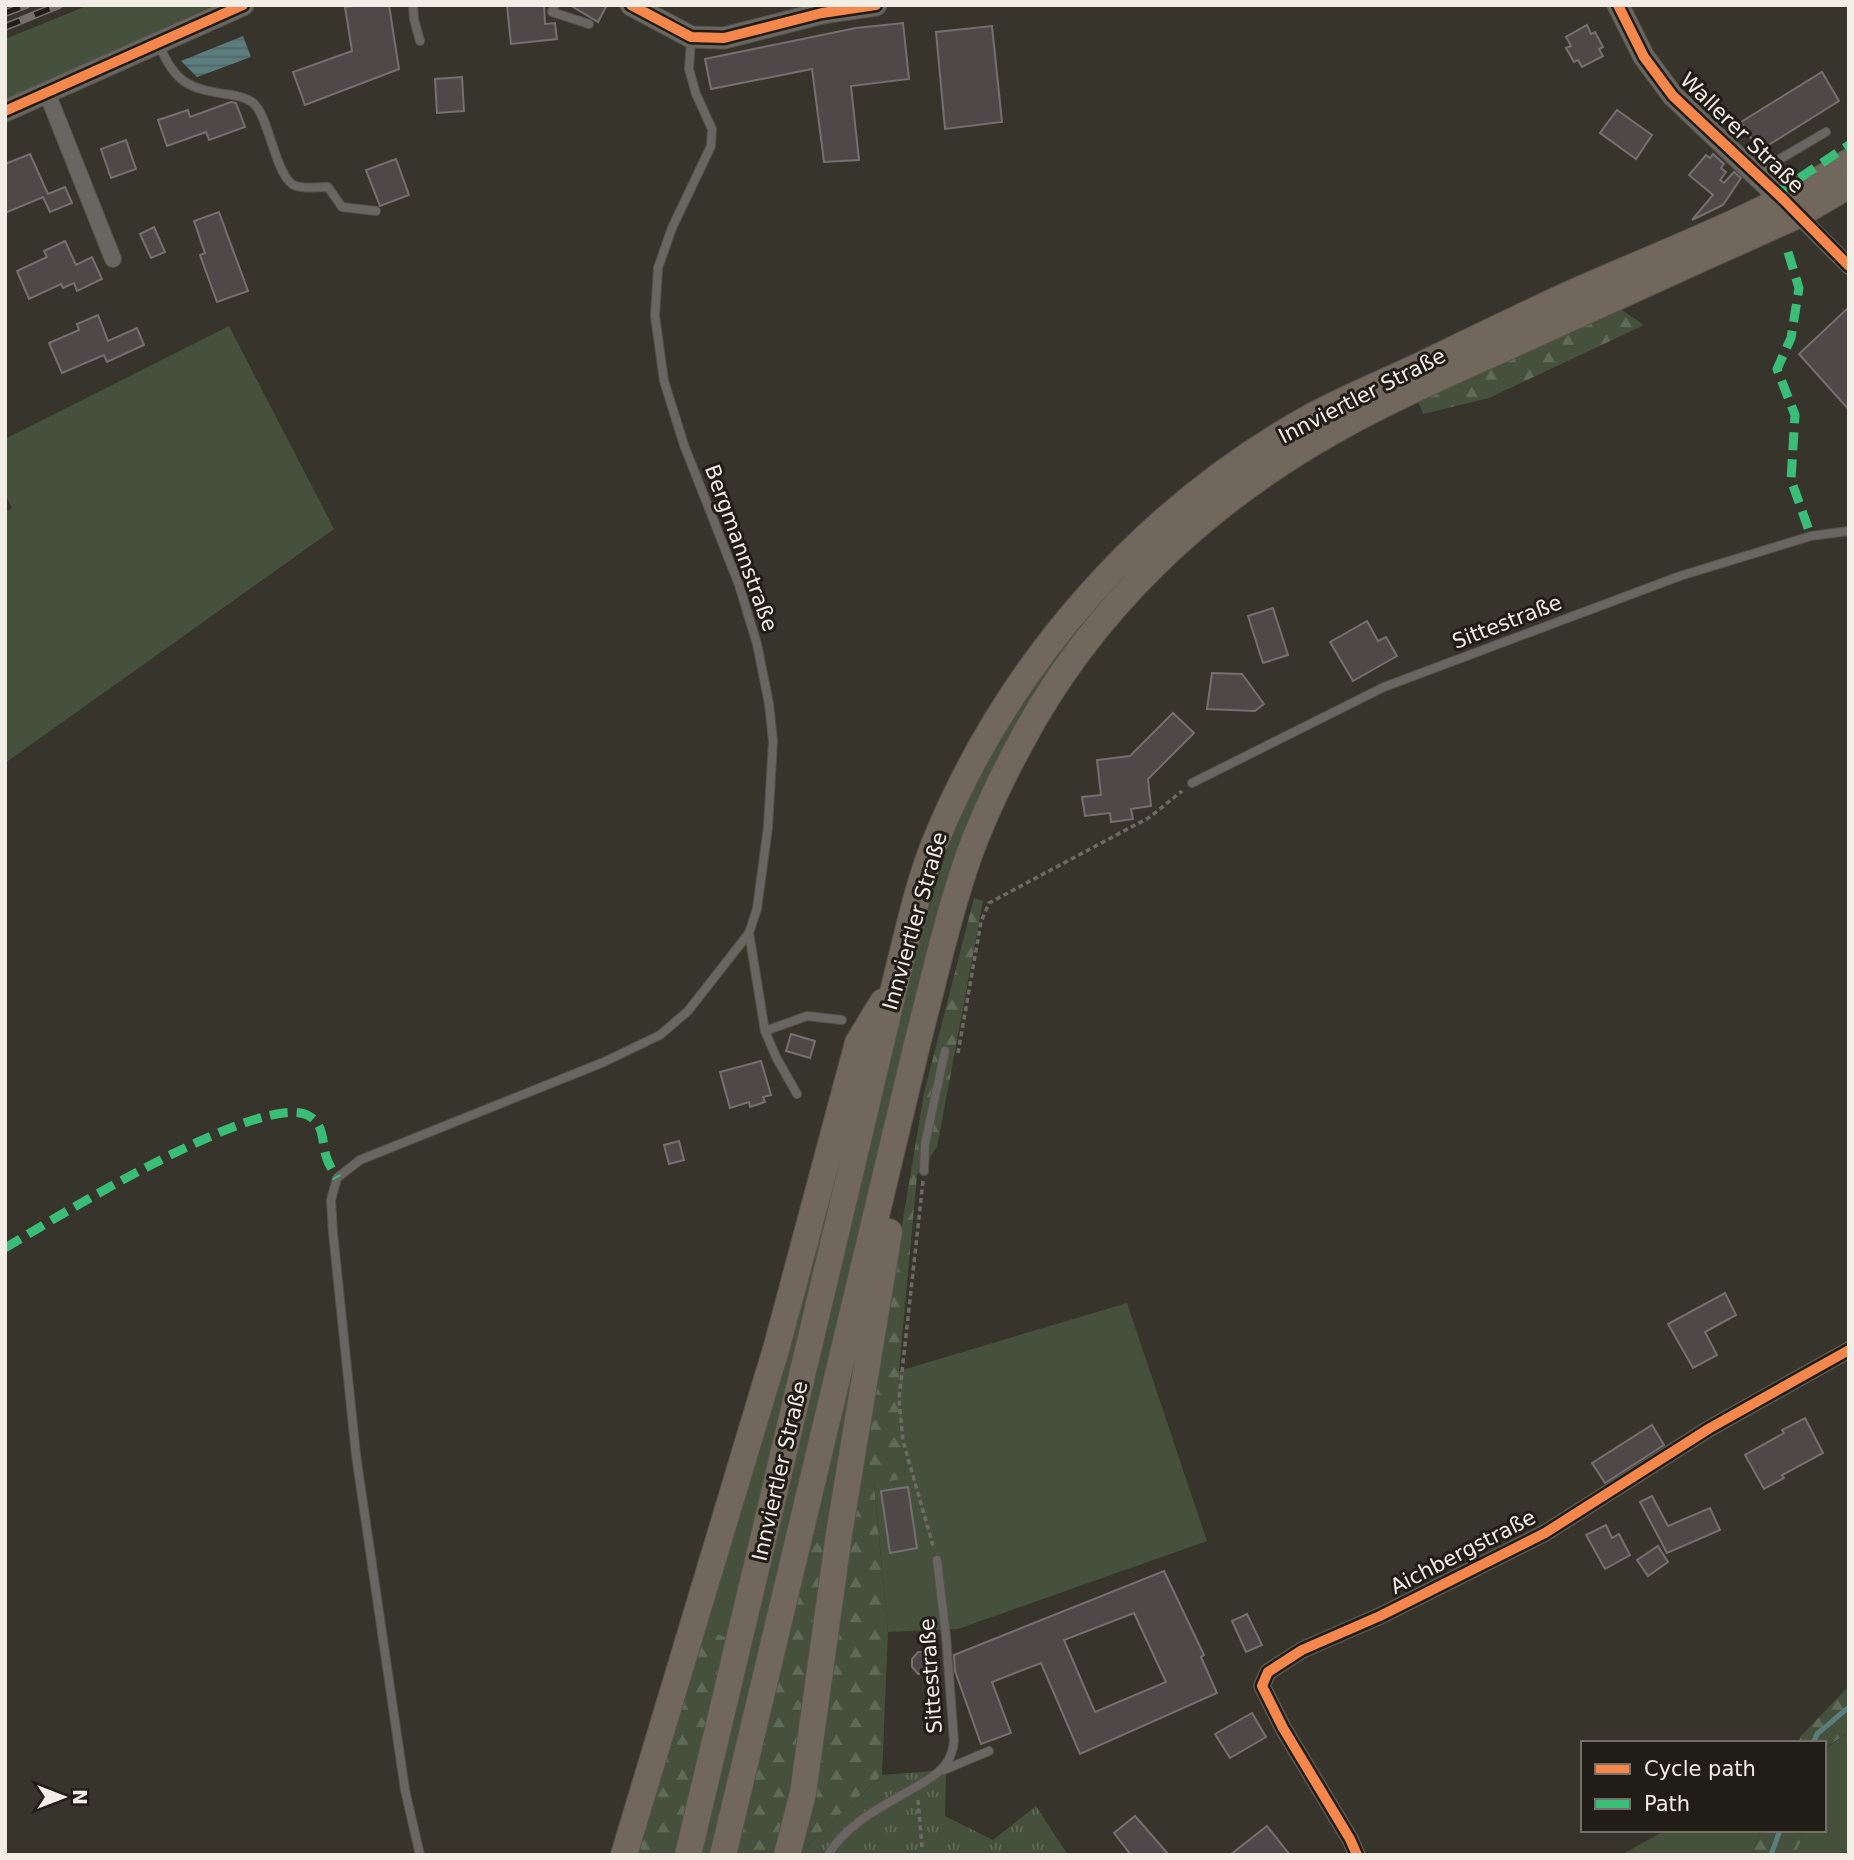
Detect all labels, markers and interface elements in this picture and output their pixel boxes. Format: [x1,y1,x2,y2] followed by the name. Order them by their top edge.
[1675,68,1809,198] street label: Wallerer Straße
[1275,344,1449,448] street label: Innviertler Straße
[700,461,782,635] street label: Bergmannstraße
[1449,590,1565,654] street label: Sittestraße
[878,829,952,1013] street label: Innviertler Straße
[748,1379,812,1563] street label: Innviertler Straße
[1386,1505,1540,1599] street label: Aichbergstraße
[915,1618,947,1734] street label: Sittestraße
[1581,1741,1826,1832] legend
[1644,1757,1756,1781] text: Cycle path
[28,1762,98,1832] north arrow
[69,1789,91,1805] text: N
[1644,1792,1690,1816] text: Path

